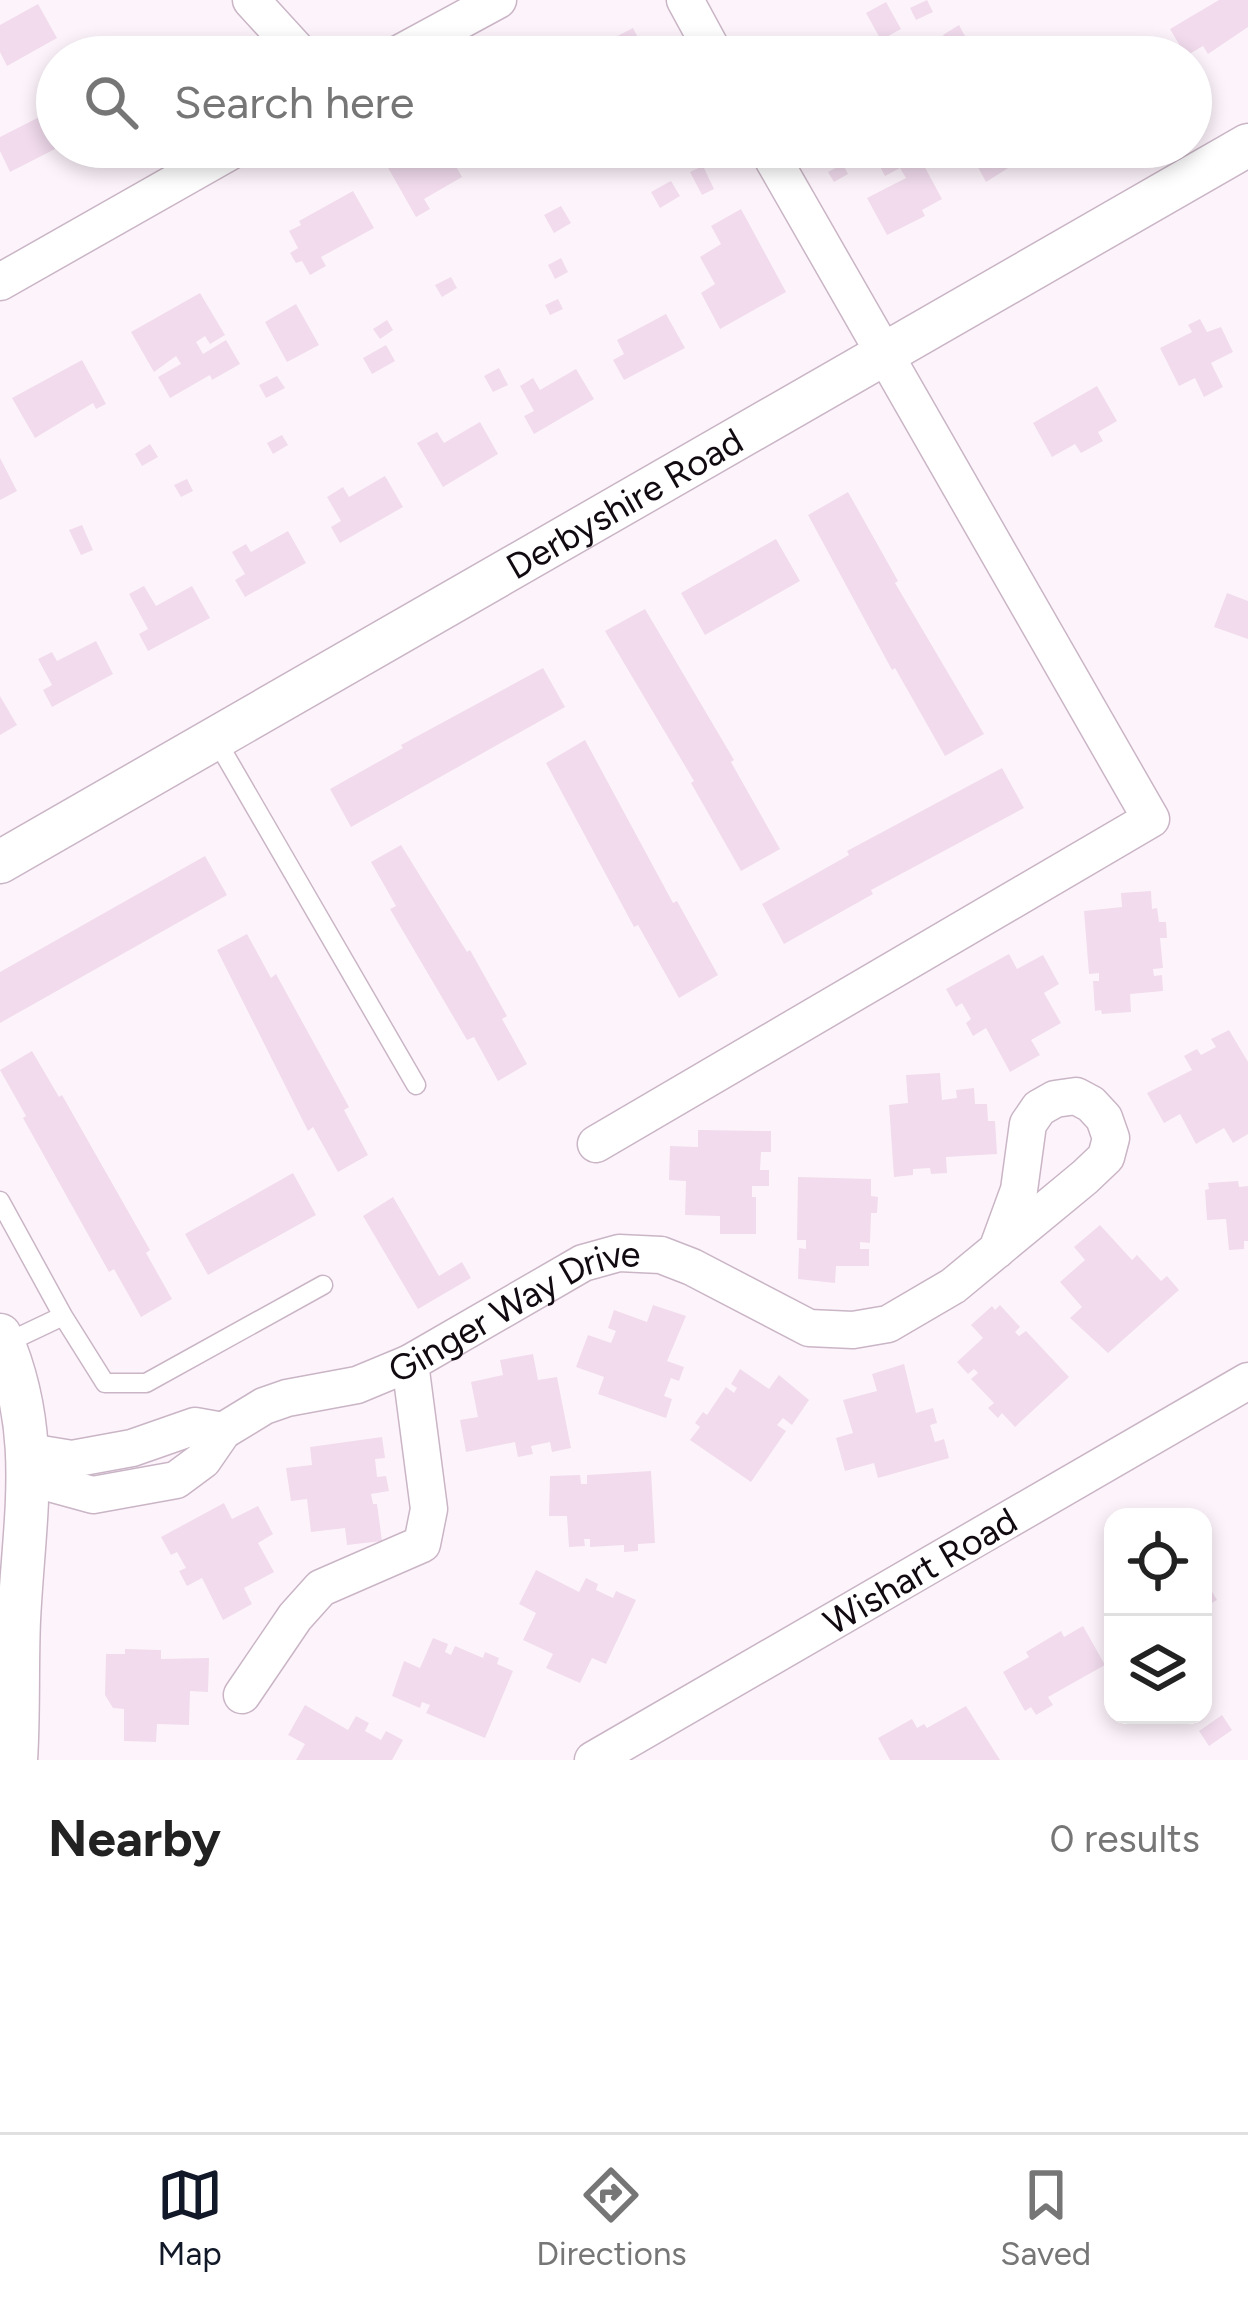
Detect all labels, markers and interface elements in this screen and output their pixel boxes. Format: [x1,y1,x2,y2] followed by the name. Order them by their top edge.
[36,36,1212,168] search box
[78,69,144,135] icon: search
[174,75,414,129] text: Search here
[499,419,750,588] street label: Derbyshire Road
[382,1232,641,1392] street label: Ginger Way Drive
[816,1498,1025,1644] street label: Wishart Road
[1104,1508,1212,1724] map controls
[1104,1508,1212,1616] button: locate
[1104,1616,1212,1724] button: layers
[48,1808,221,1869] text: Nearby
[1049,1815,1200,1862] text: 0 results
[157,2162,223,2273] tab: Map
[536,2162,687,2273] tab: Directions
[1000,2162,1091,2273] tab: Saved

